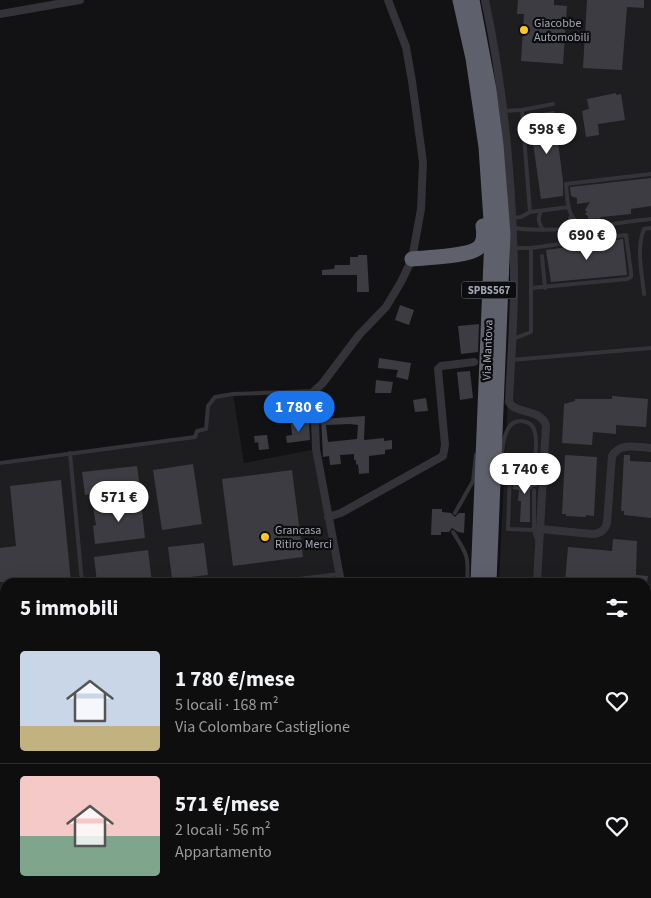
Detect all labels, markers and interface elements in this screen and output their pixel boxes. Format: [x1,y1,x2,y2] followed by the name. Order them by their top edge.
[534,15,589,46] place label: Giacobbe Automobili
[518,24,530,36] marker: Giacobbe Automobili
[512,112,582,155] pin: 598 €
[529,118,566,140] text: 598 €
[552,218,622,261] pin: 690 €
[569,224,606,246] text: 690 €
[462,282,516,298] road number: SPBS567
[478,319,498,381] street label: Via Mantova
[253,390,345,433] pin: 1 780 €
[275,396,323,418] text: 1 780 €
[479,452,571,495] pin: 1 740 €
[501,458,549,480] text: 1 740 €
[84,480,154,523] pin: 571 €
[101,486,138,508] text: 571 €
[275,522,332,553] place label: Grancasa Ritiro Merci
[259,531,271,543] marker: Grancasa Ritiro Merci
[20,593,118,623] text: 5 immobili
[603,594,631,622] icon: filters
[175,664,295,694] text: 1 780 €/mese
[60,671,120,731] icon: home
[603,687,631,715] icon: heart
[175,694,279,716] text: 5 locali · 168 m²
[175,716,350,738] text: Via Colombare Castiglione
[175,789,280,819] text: 571 €/mese
[60,796,120,856] icon: home
[603,812,631,840] icon: heart
[175,819,271,841] text: 2 locali · 56 m²
[175,841,272,863] text: Appartamento

